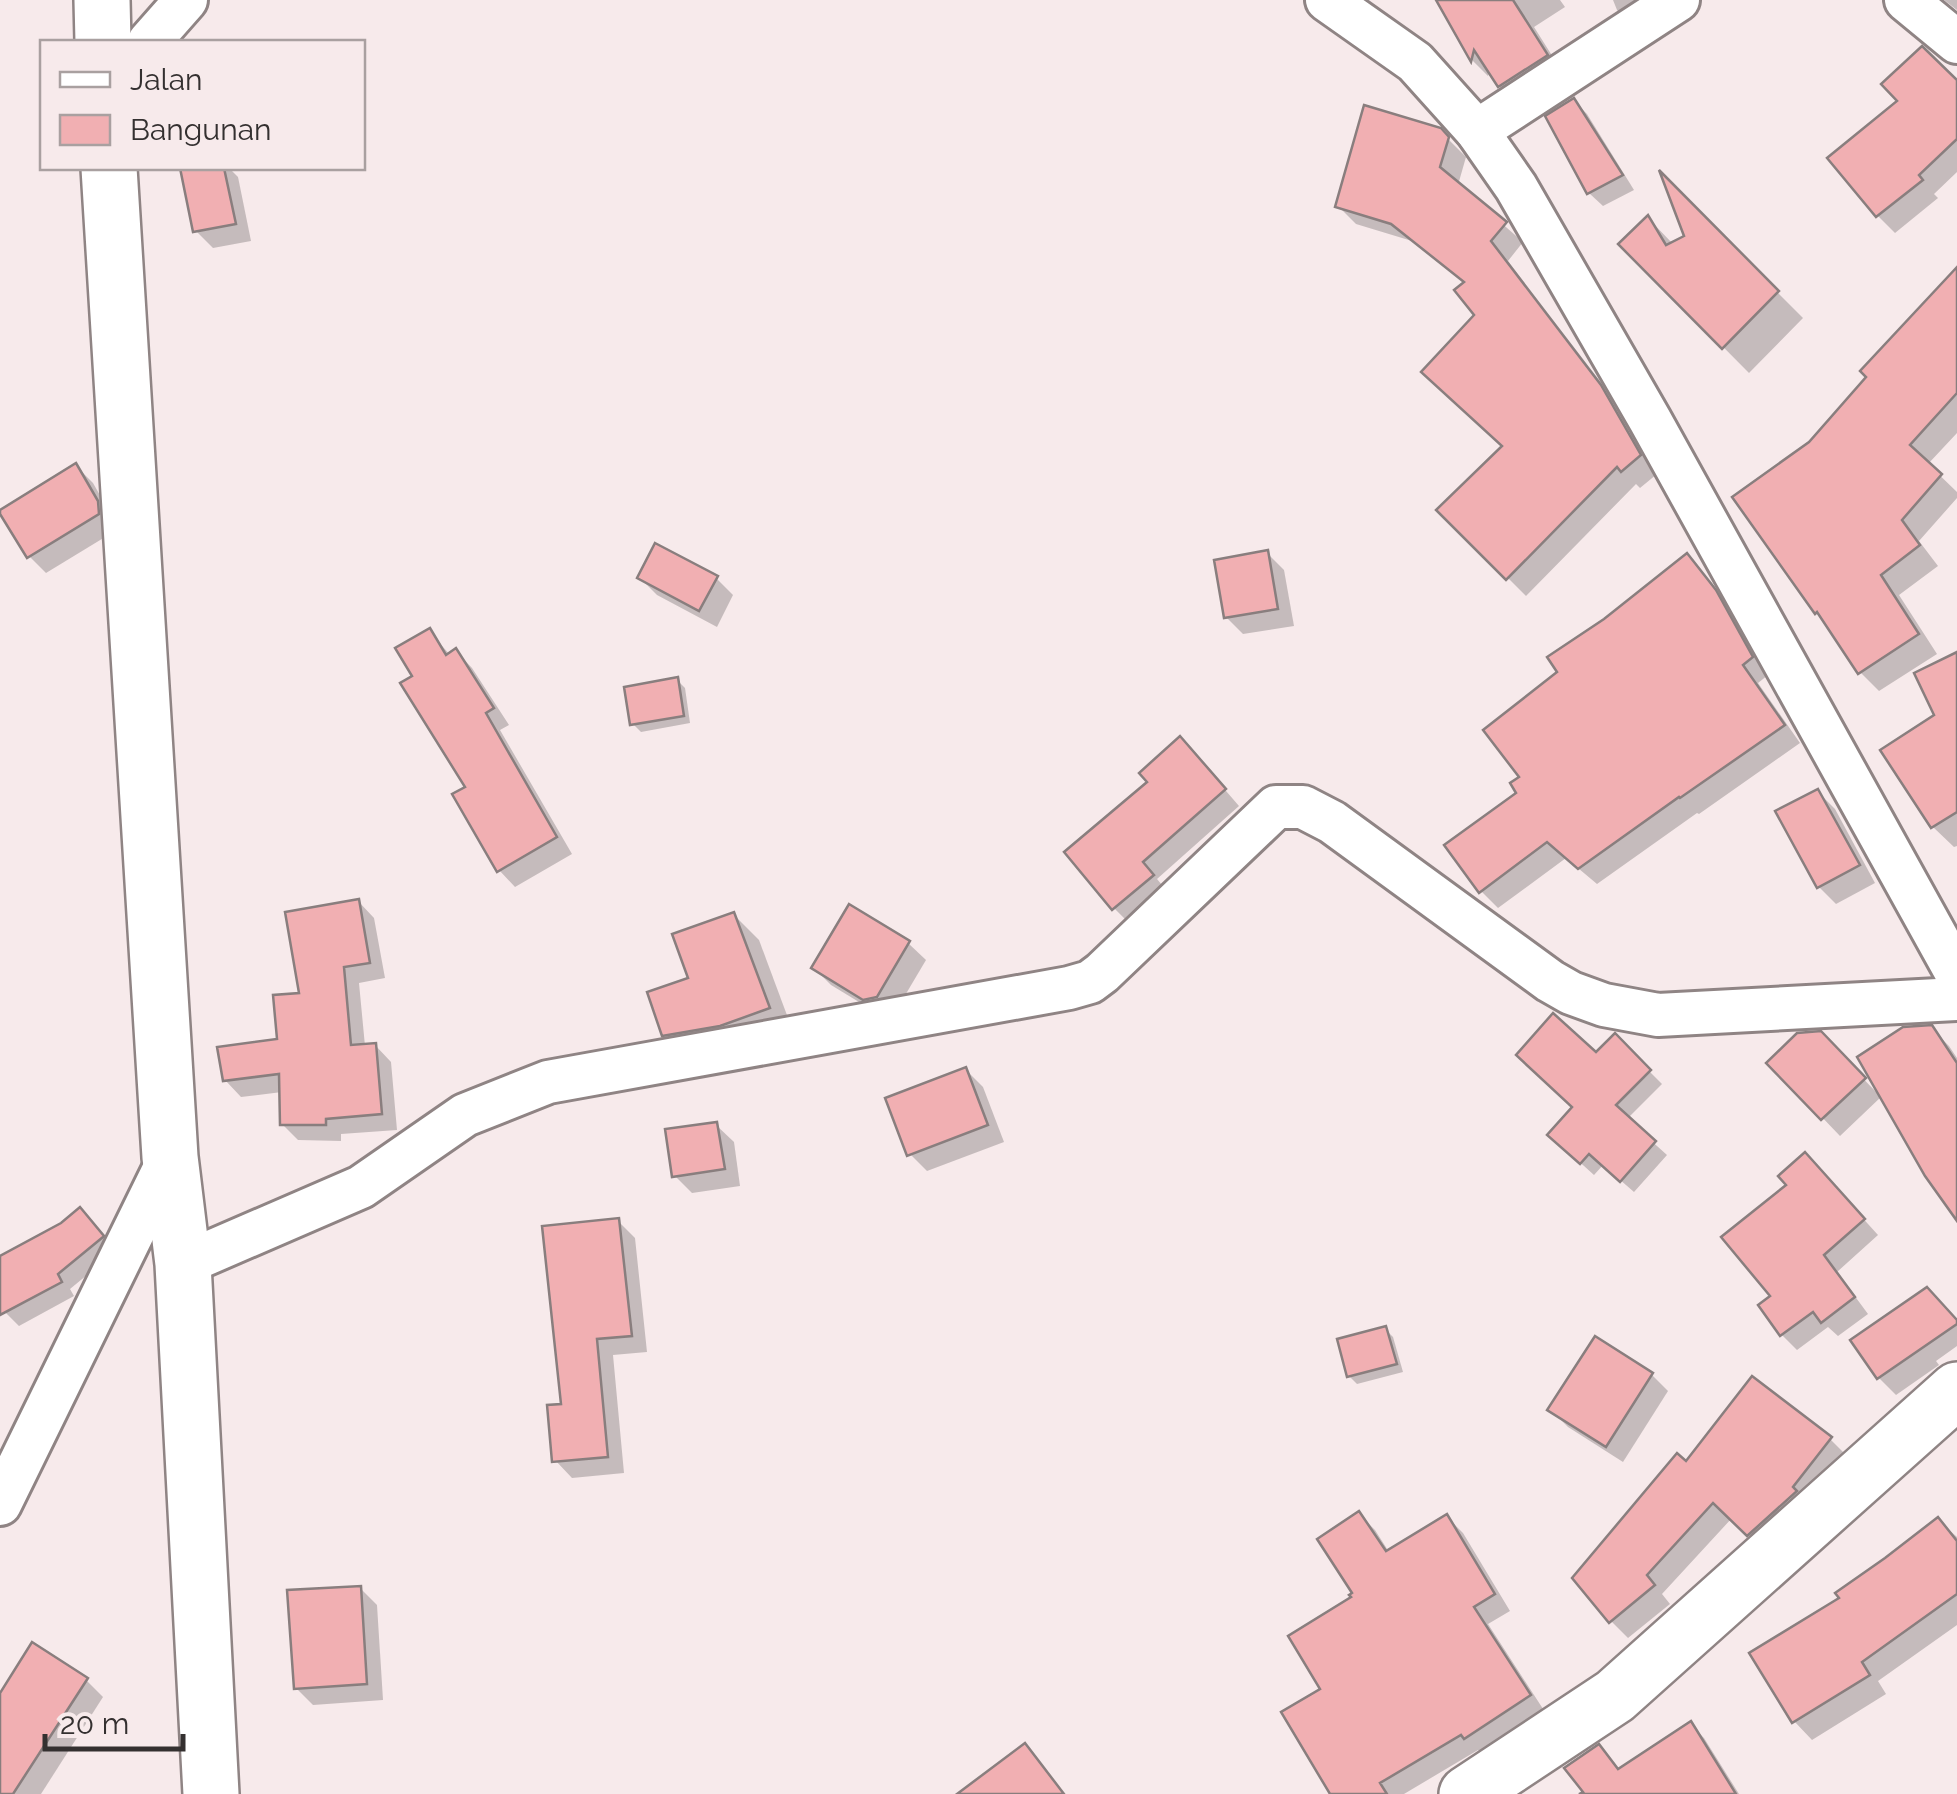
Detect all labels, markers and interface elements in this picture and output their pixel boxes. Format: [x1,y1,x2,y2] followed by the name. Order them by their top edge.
[40,40,365,170] legend
[130,62,203,97] text: Jalan
[130,112,272,147] text: Bangunan
[45,1689,182,1751] scale bar
[60,1706,129,1741] text: 20 m

